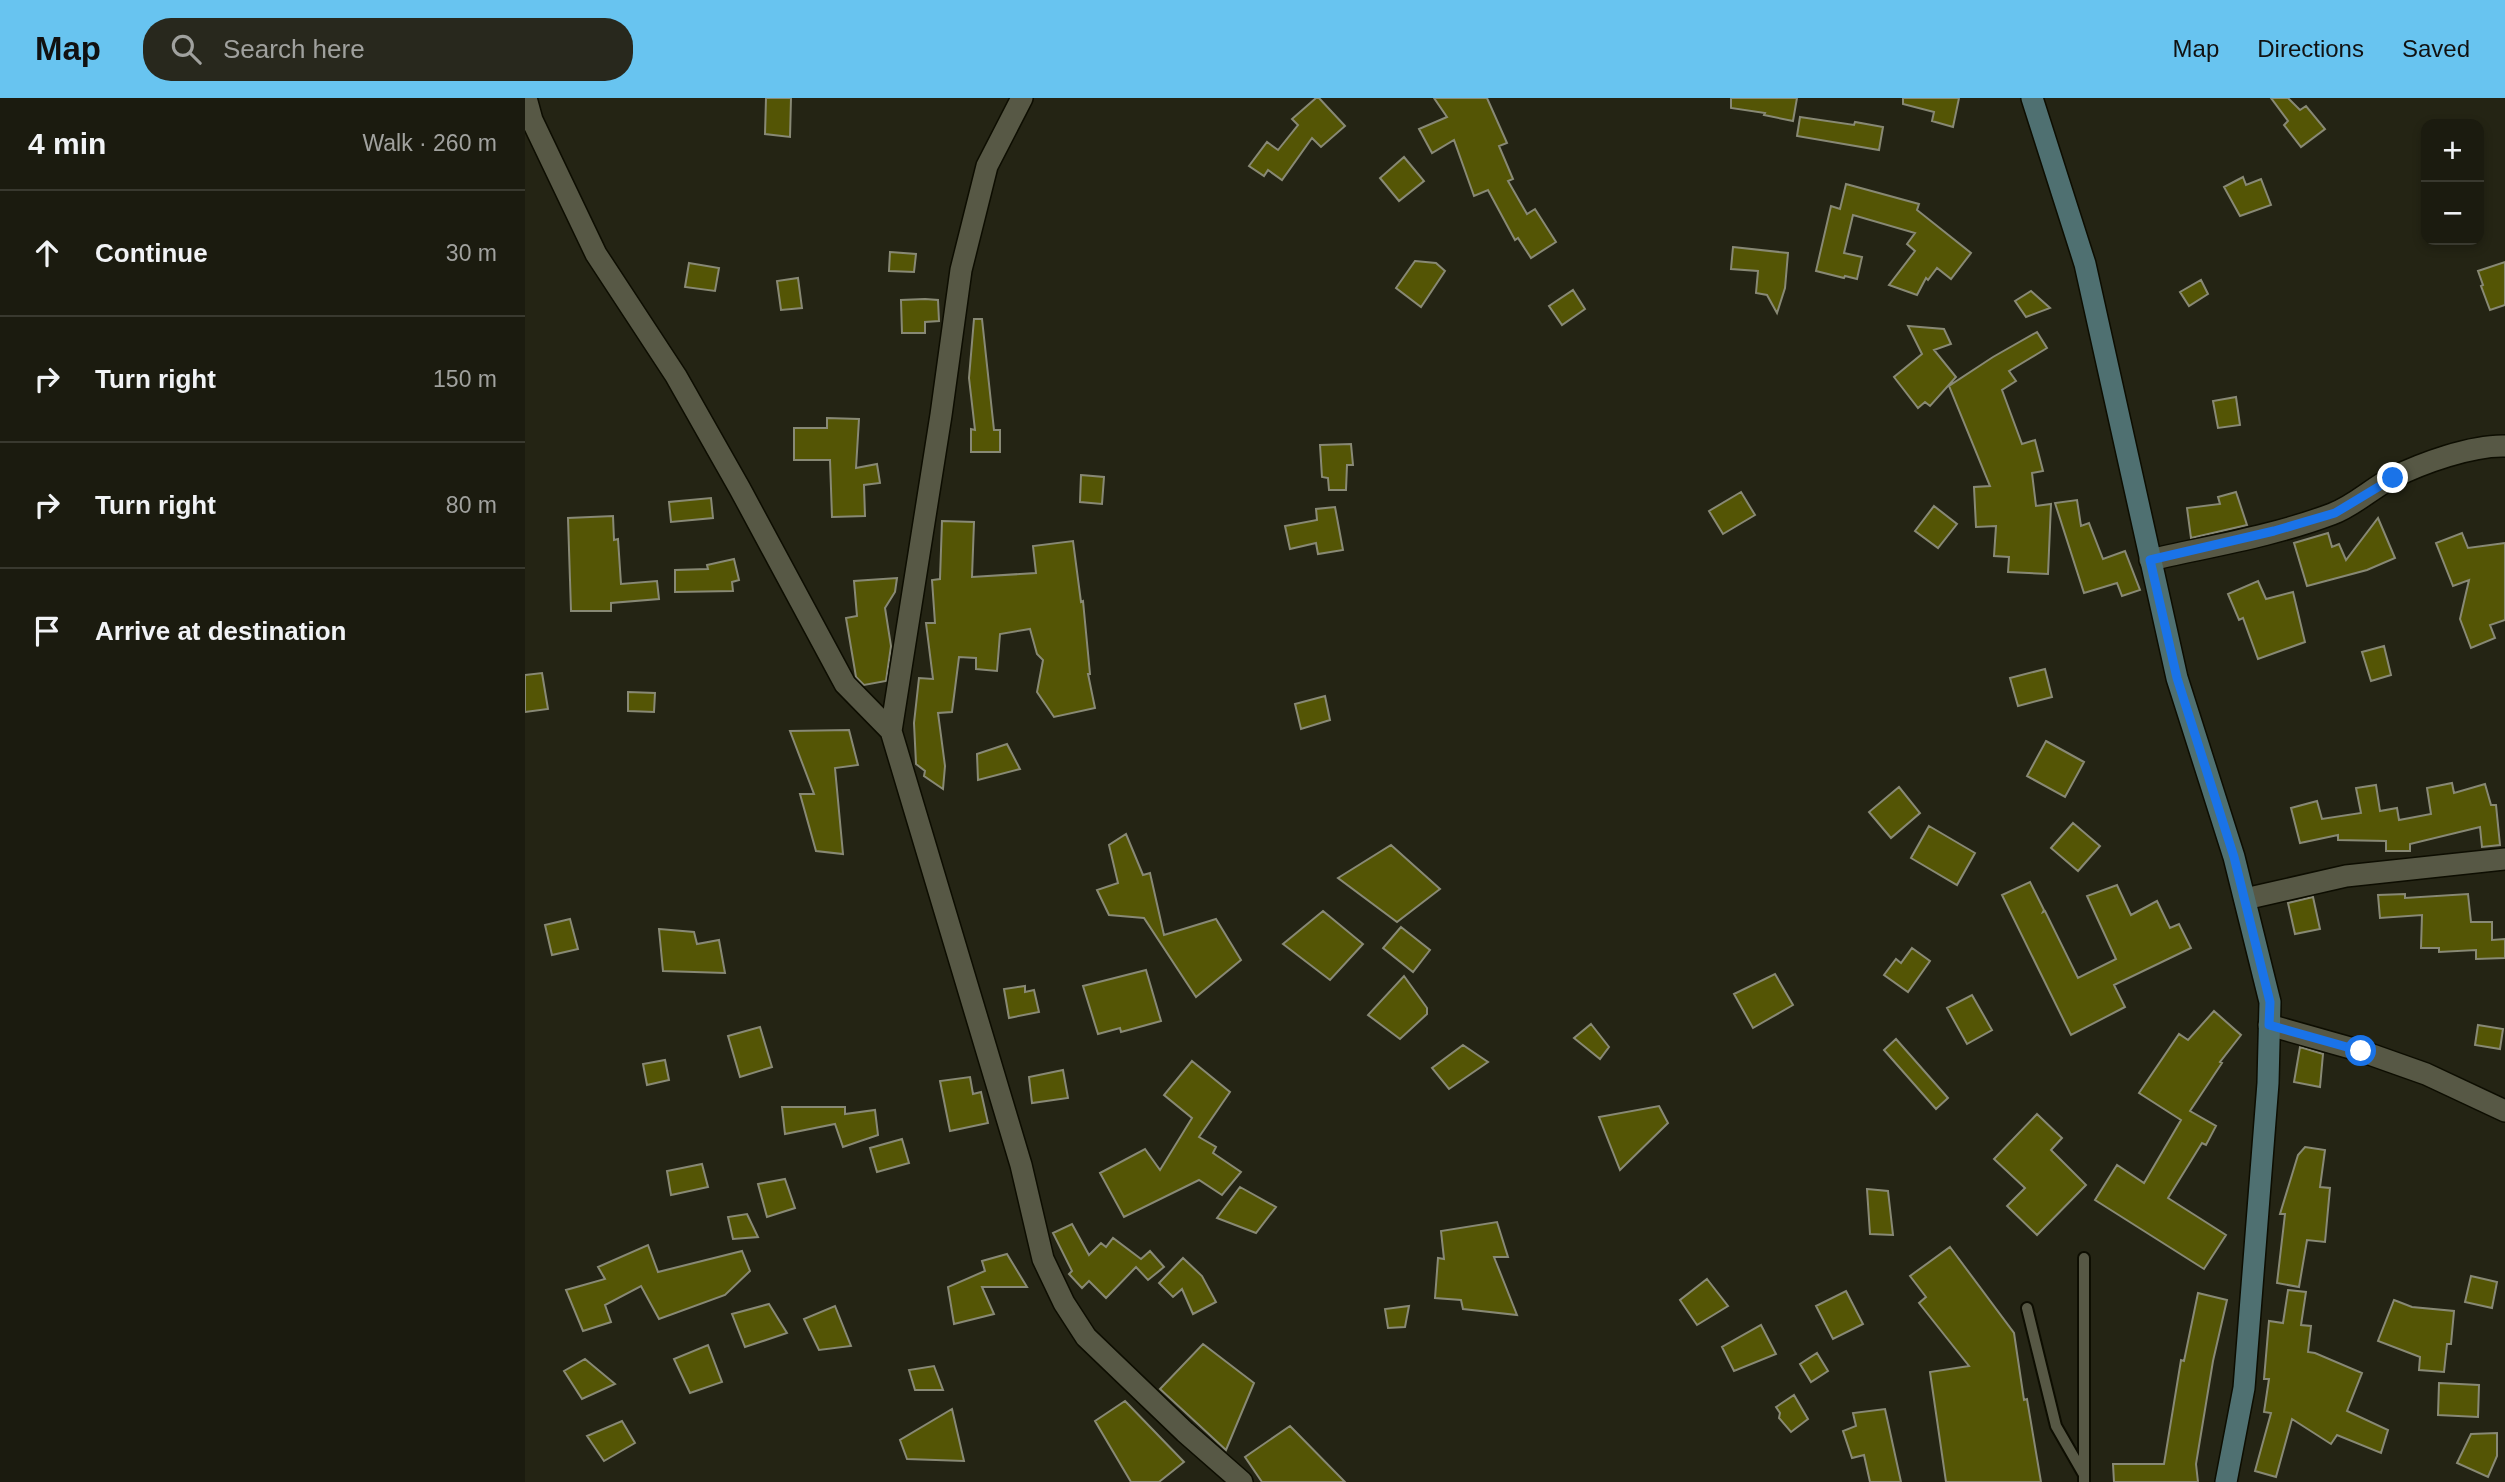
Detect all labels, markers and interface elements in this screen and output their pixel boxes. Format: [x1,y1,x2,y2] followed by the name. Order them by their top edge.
[143,18,633,81] search box
[35,30,101,67] text: Map
[167,30,205,68] icon: search
[223,34,365,64] text: Search here
[2173,35,2219,62] text: Map
[2257,35,2364,62] text: Directions
[2402,35,2470,62] text: Saved
[2421,119,2484,245] map controls
[2421,119,2484,182] button: +
[28,127,106,160] text: 4 min
[362,130,497,156] text: Walk · 260 m
[2421,182,2484,245] button: −
[28,234,66,272] icon: ahead
[95,238,208,268] text: Continue
[446,240,497,266] text: 30 m
[28,360,66,398] icon: right
[95,364,216,394] text: Turn right
[433,366,497,392] text: 150 m
[2377,462,2408,493] route end
[28,486,66,524] icon: right
[95,490,216,520] text: Turn right
[446,492,497,518] text: 80 m
[28,612,66,650] icon: arrive
[95,616,346,646] text: Arrive at destination
[2345,1035,2376,1066] route start

